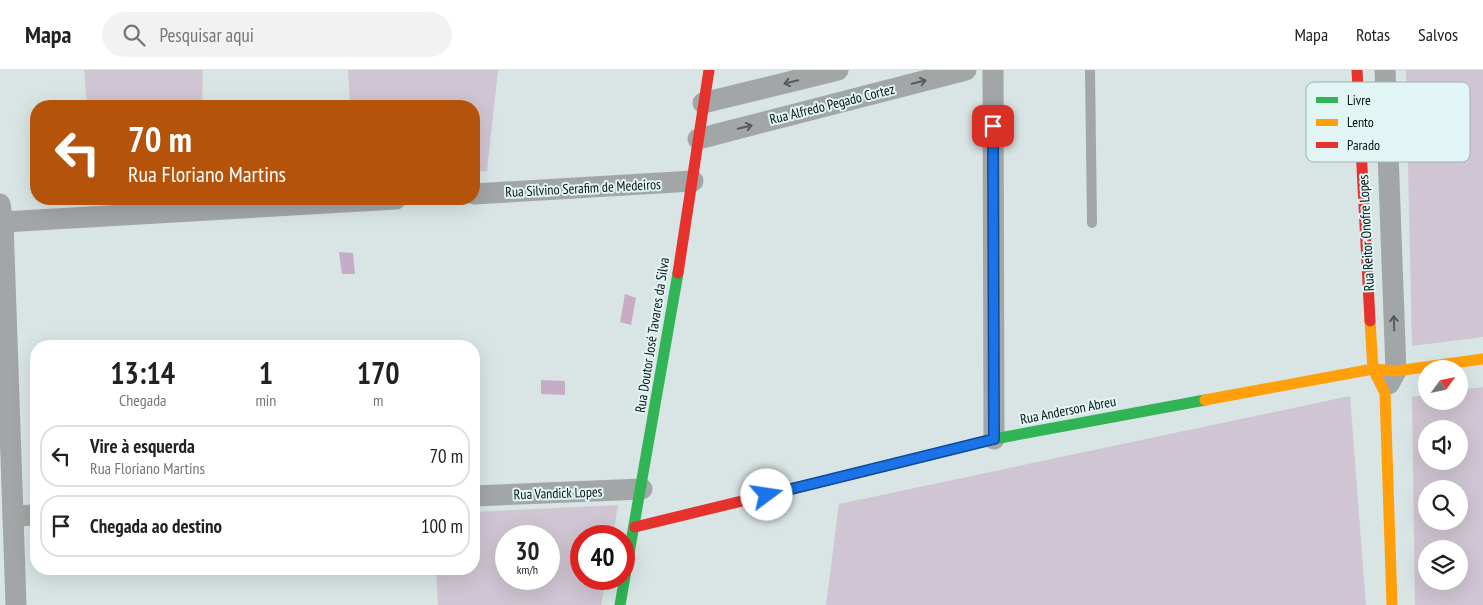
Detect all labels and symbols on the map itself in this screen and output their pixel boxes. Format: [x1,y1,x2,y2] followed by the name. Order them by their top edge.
[911,77,927,86] one-way arrow
[783,78,799,87] one-way arrow
[768,80,896,128] street label: Rua Alfredo Pegado Cortez
[1306,82,1470,162] legend
[1347,91,1371,109] text: Livre
[972,105,1014,147] pin
[1347,113,1374,131] text: Lento
[737,122,753,131] one-way arrow
[1347,136,1380,154] text: Parado
[1354,174,1378,292] street label: Rua Reitor Onofre Lopes
[505,175,661,201] street label: Rua Silvino Serafim de Medeiros
[631,256,673,414] street label: Rua Doutor José Tavares da Silva
[1389,315,1399,331] one-way arrow
[1418,360,1468,410] north arrow
[1019,392,1117,428] street label: Rua Anderson Abreu
[740,468,792,520] position arrow
[513,482,603,504] street label: Rua Vandick Lopes
[570,525,635,590] speed limit sign: 40

